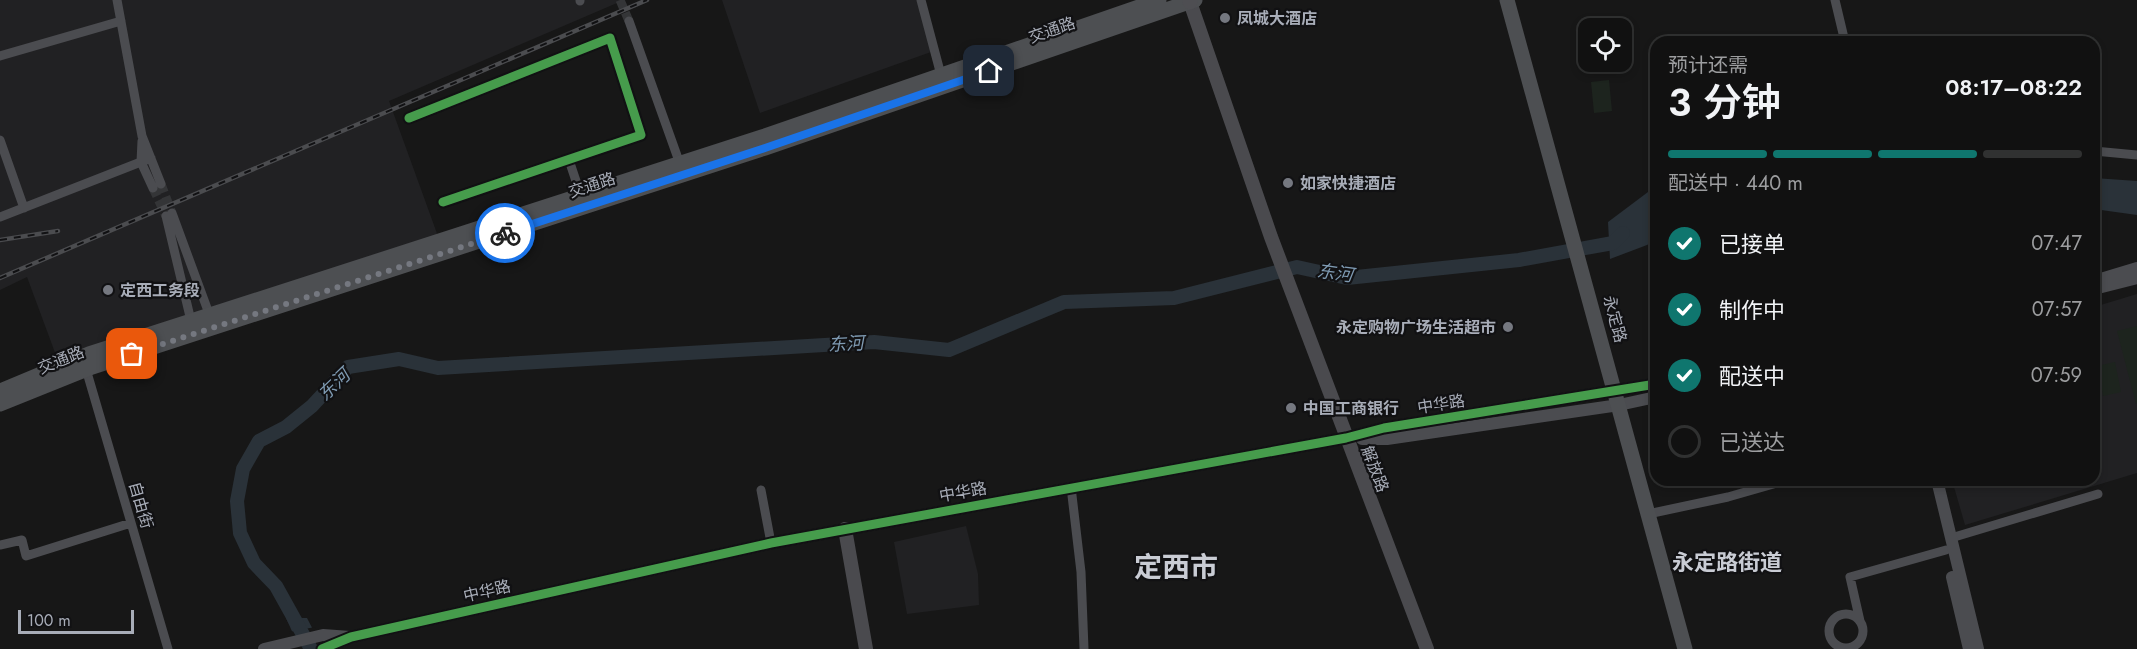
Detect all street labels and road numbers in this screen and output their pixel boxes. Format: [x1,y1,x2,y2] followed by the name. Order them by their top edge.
[1026,11,1078,49] street label: 交通路
[566,167,618,203] street label: 交通路
[1598,293,1632,345] street label: 永定路
[34,340,88,380] street label: 交通路
[1415,389,1467,419] street label: 中华路
[1356,442,1394,496] street label: 解放路
[937,477,989,507] street label: 中华路
[123,479,159,531] street label: 自由街
[461,574,513,608] street label: 中华路

